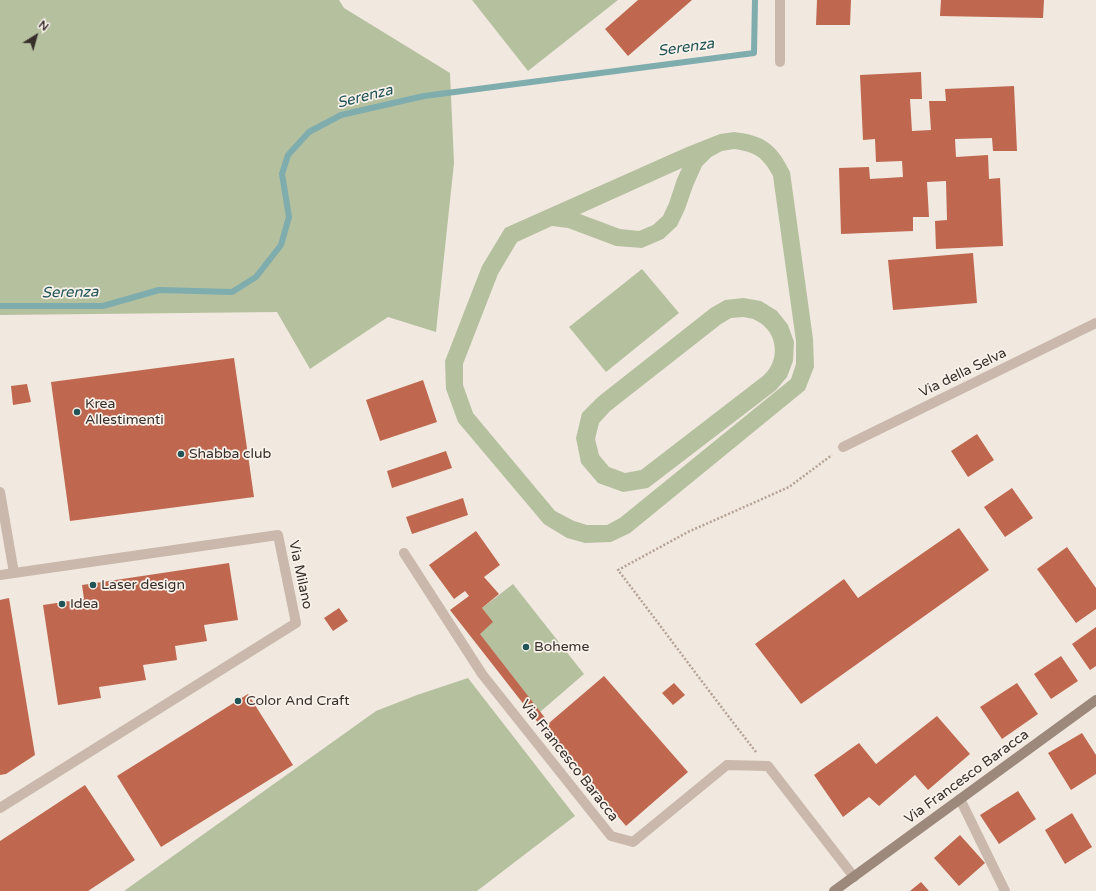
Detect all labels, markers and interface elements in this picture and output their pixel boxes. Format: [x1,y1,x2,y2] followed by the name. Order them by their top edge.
[16,16,56,56] north arrow
[36,18,51,34] text: N
[657,35,715,61] water label: Serenza
[335,81,395,113] water label: Serenza
[41,284,99,302] water label: Serenza
[917,345,1009,401] street label: Via della Selva
[85,396,164,428] place label: Krea Allestimenti
[72,407,82,417] marker: Krea Allestimenti
[189,446,271,462] place label: Shabba club
[176,449,186,459] marker: Shabba club
[285,539,315,611] street label: Via Milano
[101,577,185,593] place label: Laser design
[88,580,98,590] marker: Laser design
[70,596,98,612] place label: Idea
[57,599,67,609] marker: Idea
[534,639,589,655] place label: Boheme
[521,642,531,652] marker: Boheme
[246,693,350,709] place label: Color And Craft
[233,696,243,706] marker: Color And Craft
[516,697,622,825] street label: Via Francesco Baracca
[902,726,1032,828] street label: Via Francesco Baracca

